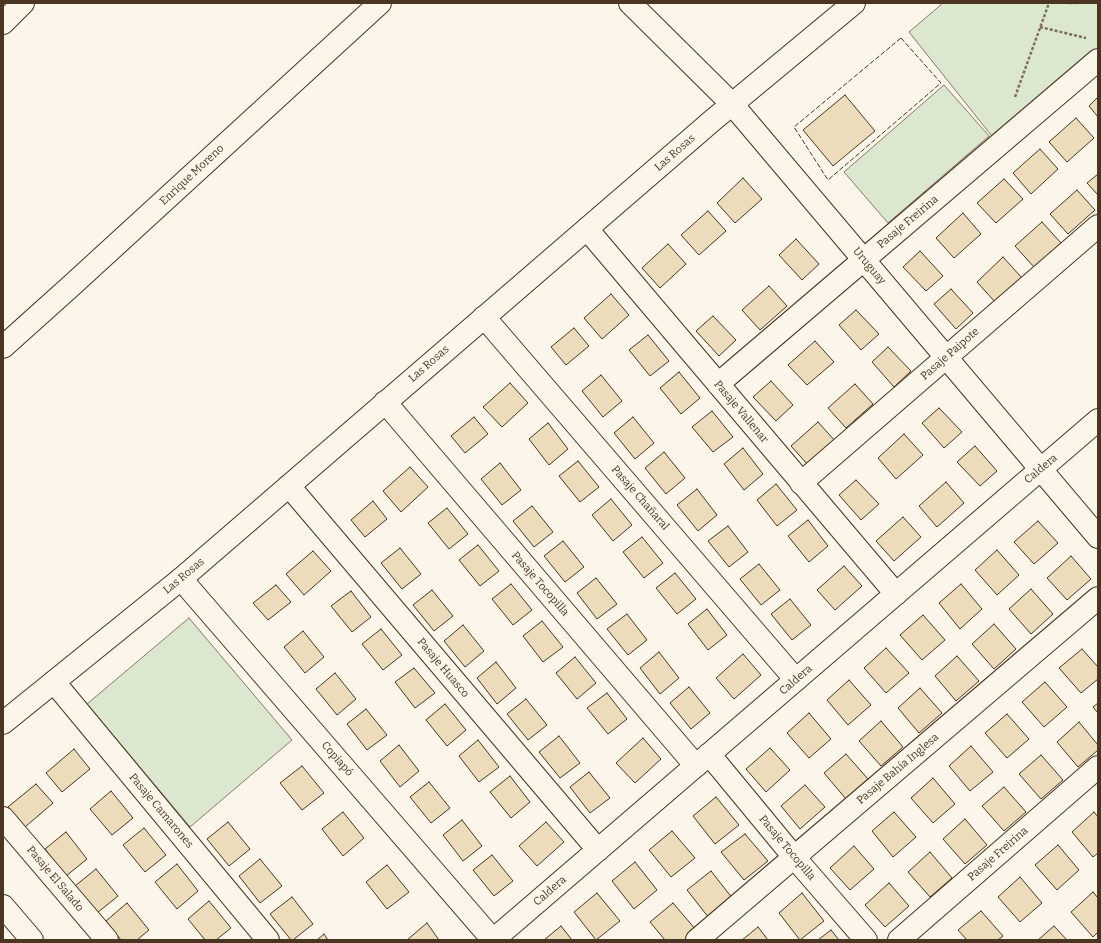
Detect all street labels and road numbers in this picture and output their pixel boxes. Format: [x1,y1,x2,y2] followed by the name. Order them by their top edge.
[652,132,698,174] street label: Las Rosas
[157,142,227,208] street label: Enrique Moreno
[875,193,941,251] street label: Pasaje Freirina
[850,245,888,287] street label: Uruguay
[918,325,982,383] street label: Pasaje Paipote
[406,343,452,385] street label: Las Rosas
[711,378,771,446] street label: Pasaje Vallenar
[1022,451,1060,487] street label: Caldera
[608,463,672,533] street label: Pasaje Chañaral
[509,549,571,619] street label: Pasaje Tocopilla
[161,555,207,597] street label: Las Rosas
[414,636,472,700] street label: Pasaje Huasco
[777,662,815,698] street label: Caldera
[854,731,942,807] street label: Pasaje Bahía Inglesa
[318,739,356,779] street label: Copiapó
[126,771,196,851] street label: Pasaje Camarones
[756,813,818,883] street label: Pasaje Tocopilla
[965,824,1031,884] street label: Pasaje Freirina
[24,844,86,914] street label: Pasaje El Salado
[531,873,569,909] street label: Caldera

